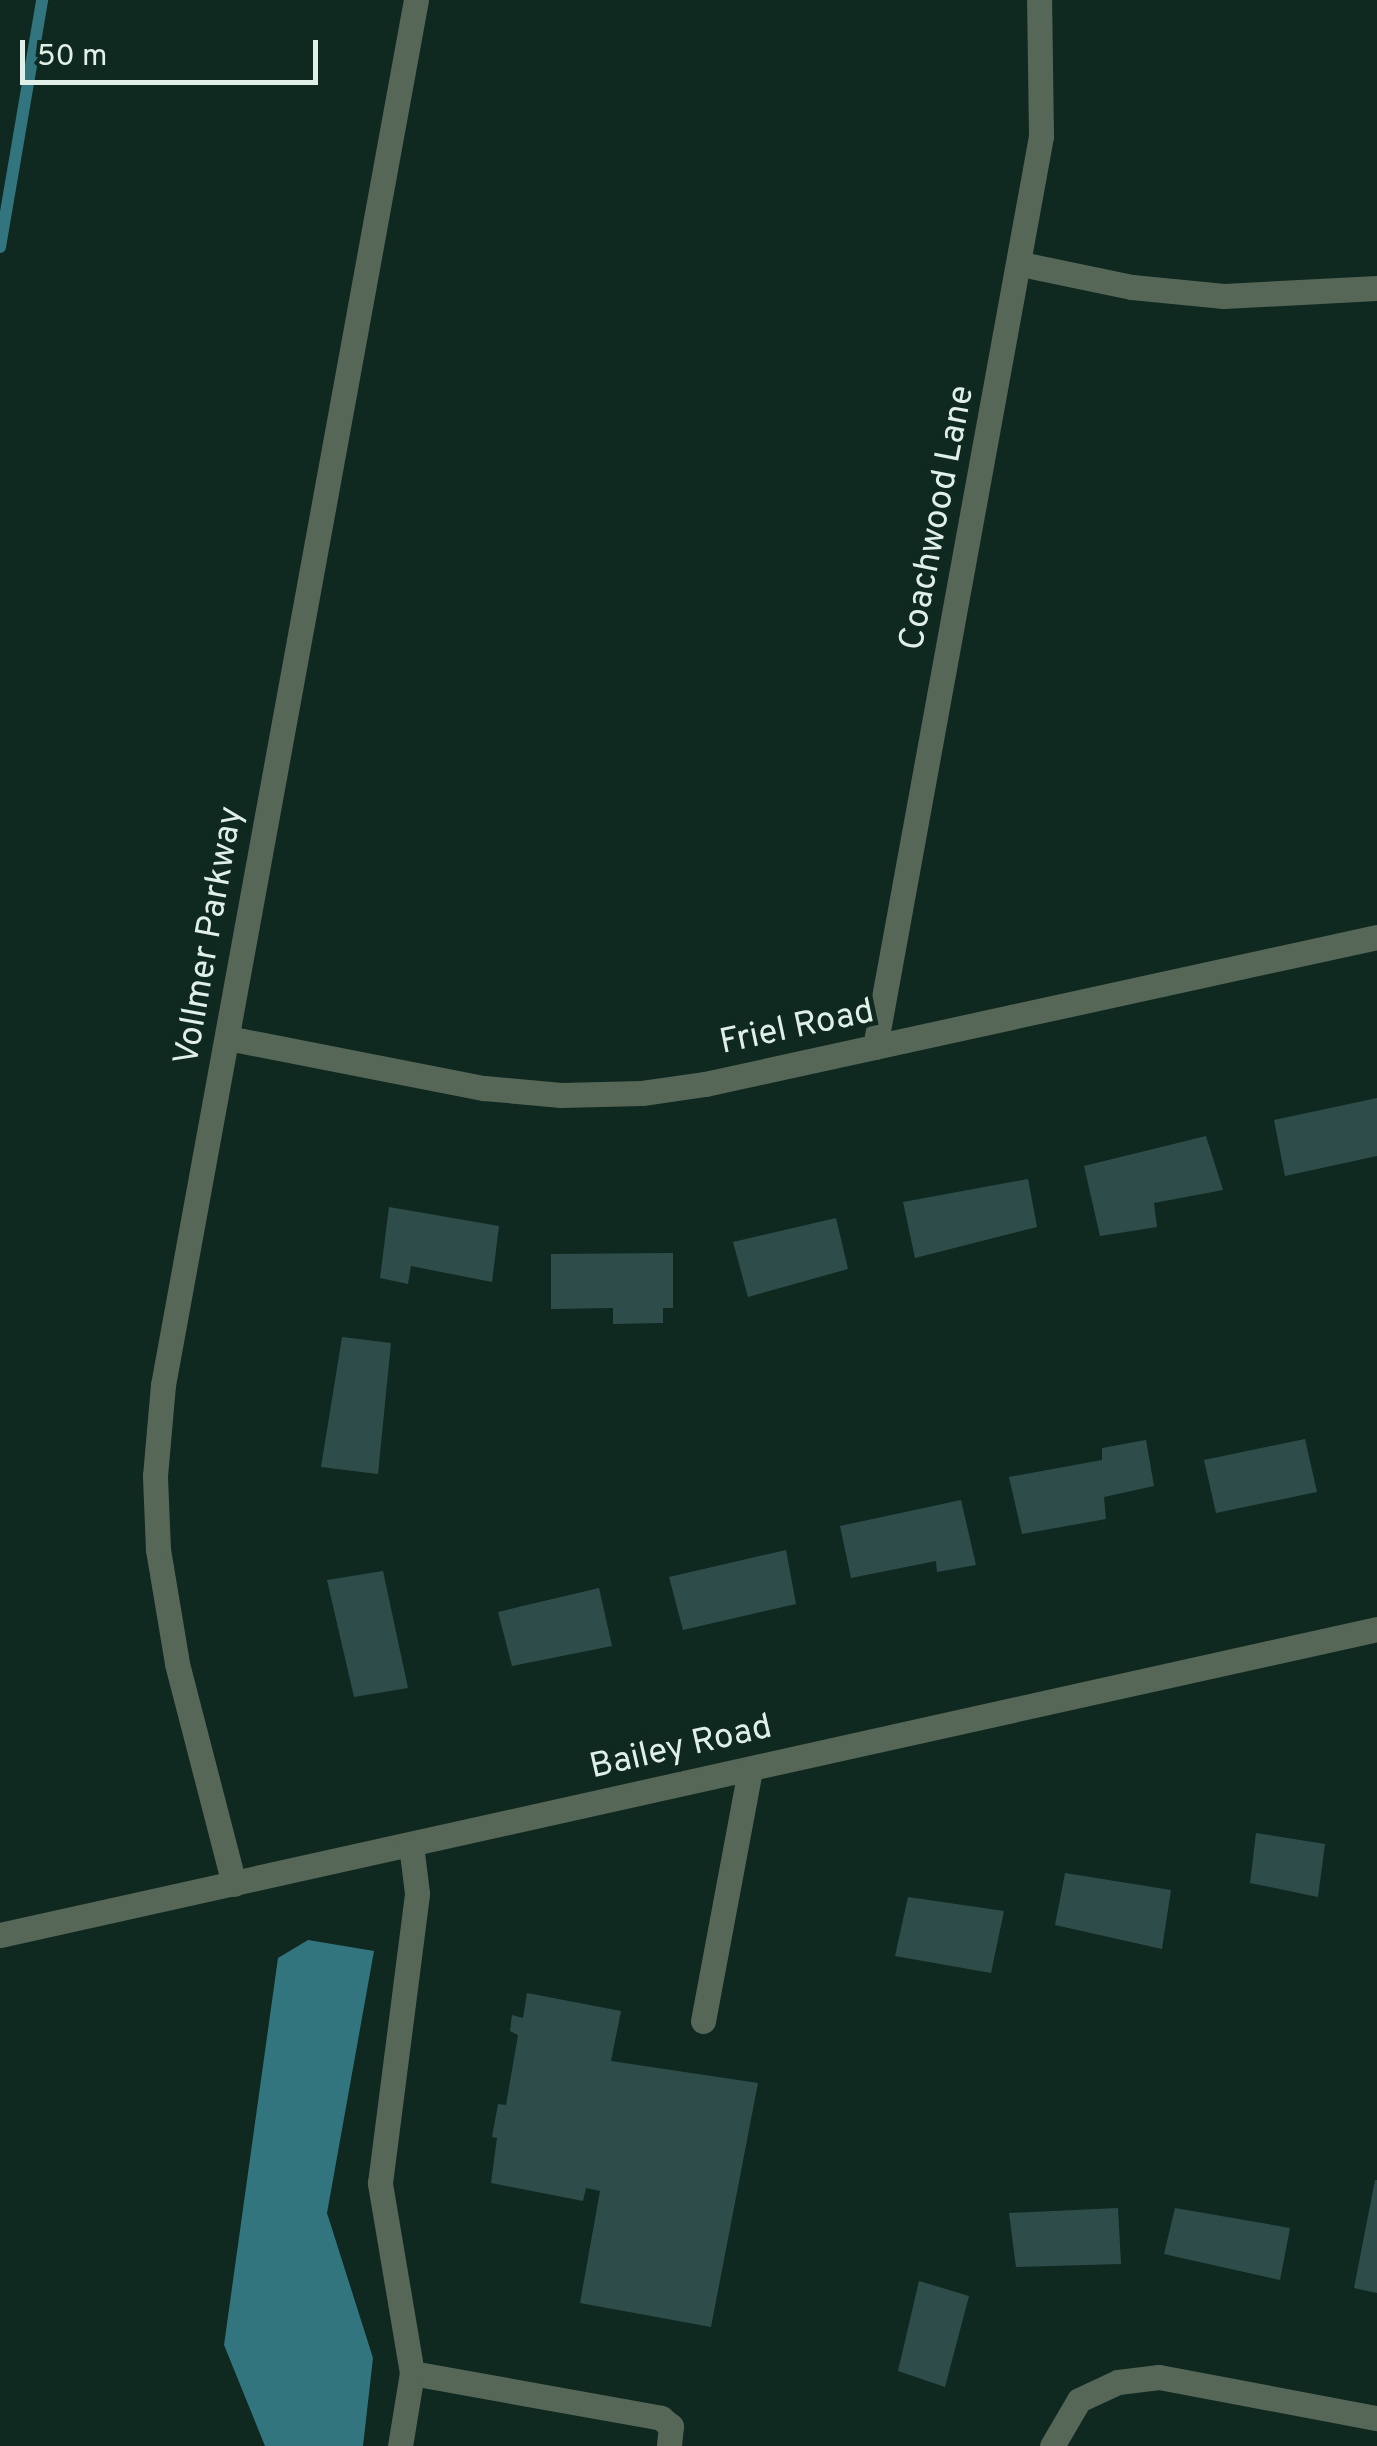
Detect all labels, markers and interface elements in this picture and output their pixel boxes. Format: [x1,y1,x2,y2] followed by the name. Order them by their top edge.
[25,20,322,82] scale bar
[37,39,107,76] text: 50 m
[892,382,984,654] street label: Coachwood Lane
[167,803,253,1069] street label: Vollmer Parkway
[716,991,878,1065] street label: Friel Road
[586,1707,776,1789] street label: Bailey Road

